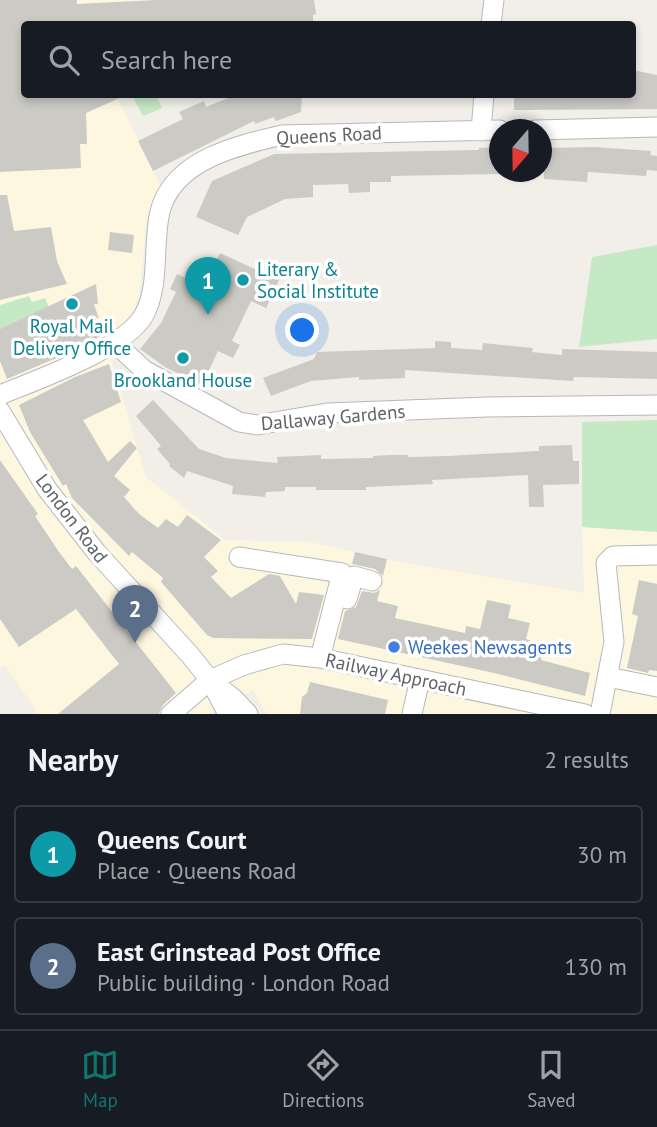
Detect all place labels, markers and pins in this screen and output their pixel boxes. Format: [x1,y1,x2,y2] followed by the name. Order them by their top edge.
[185,257,231,315] pin: 1
[257,257,379,303] place label: Literary & Social Institute
[235,272,251,288] marker: Literary & Social Institute
[64,296,80,312] marker: Royal Mail Delivery Office
[13,314,131,360] place label: Royal Mail Delivery Office
[175,350,191,366] marker: Brookland House
[114,368,252,392] place label: Brookland House
[112,585,158,643] pin: 2
[408,635,572,659] place label: Weekes Newsagents
[386,639,402,655] marker: Weekes Newsagents

